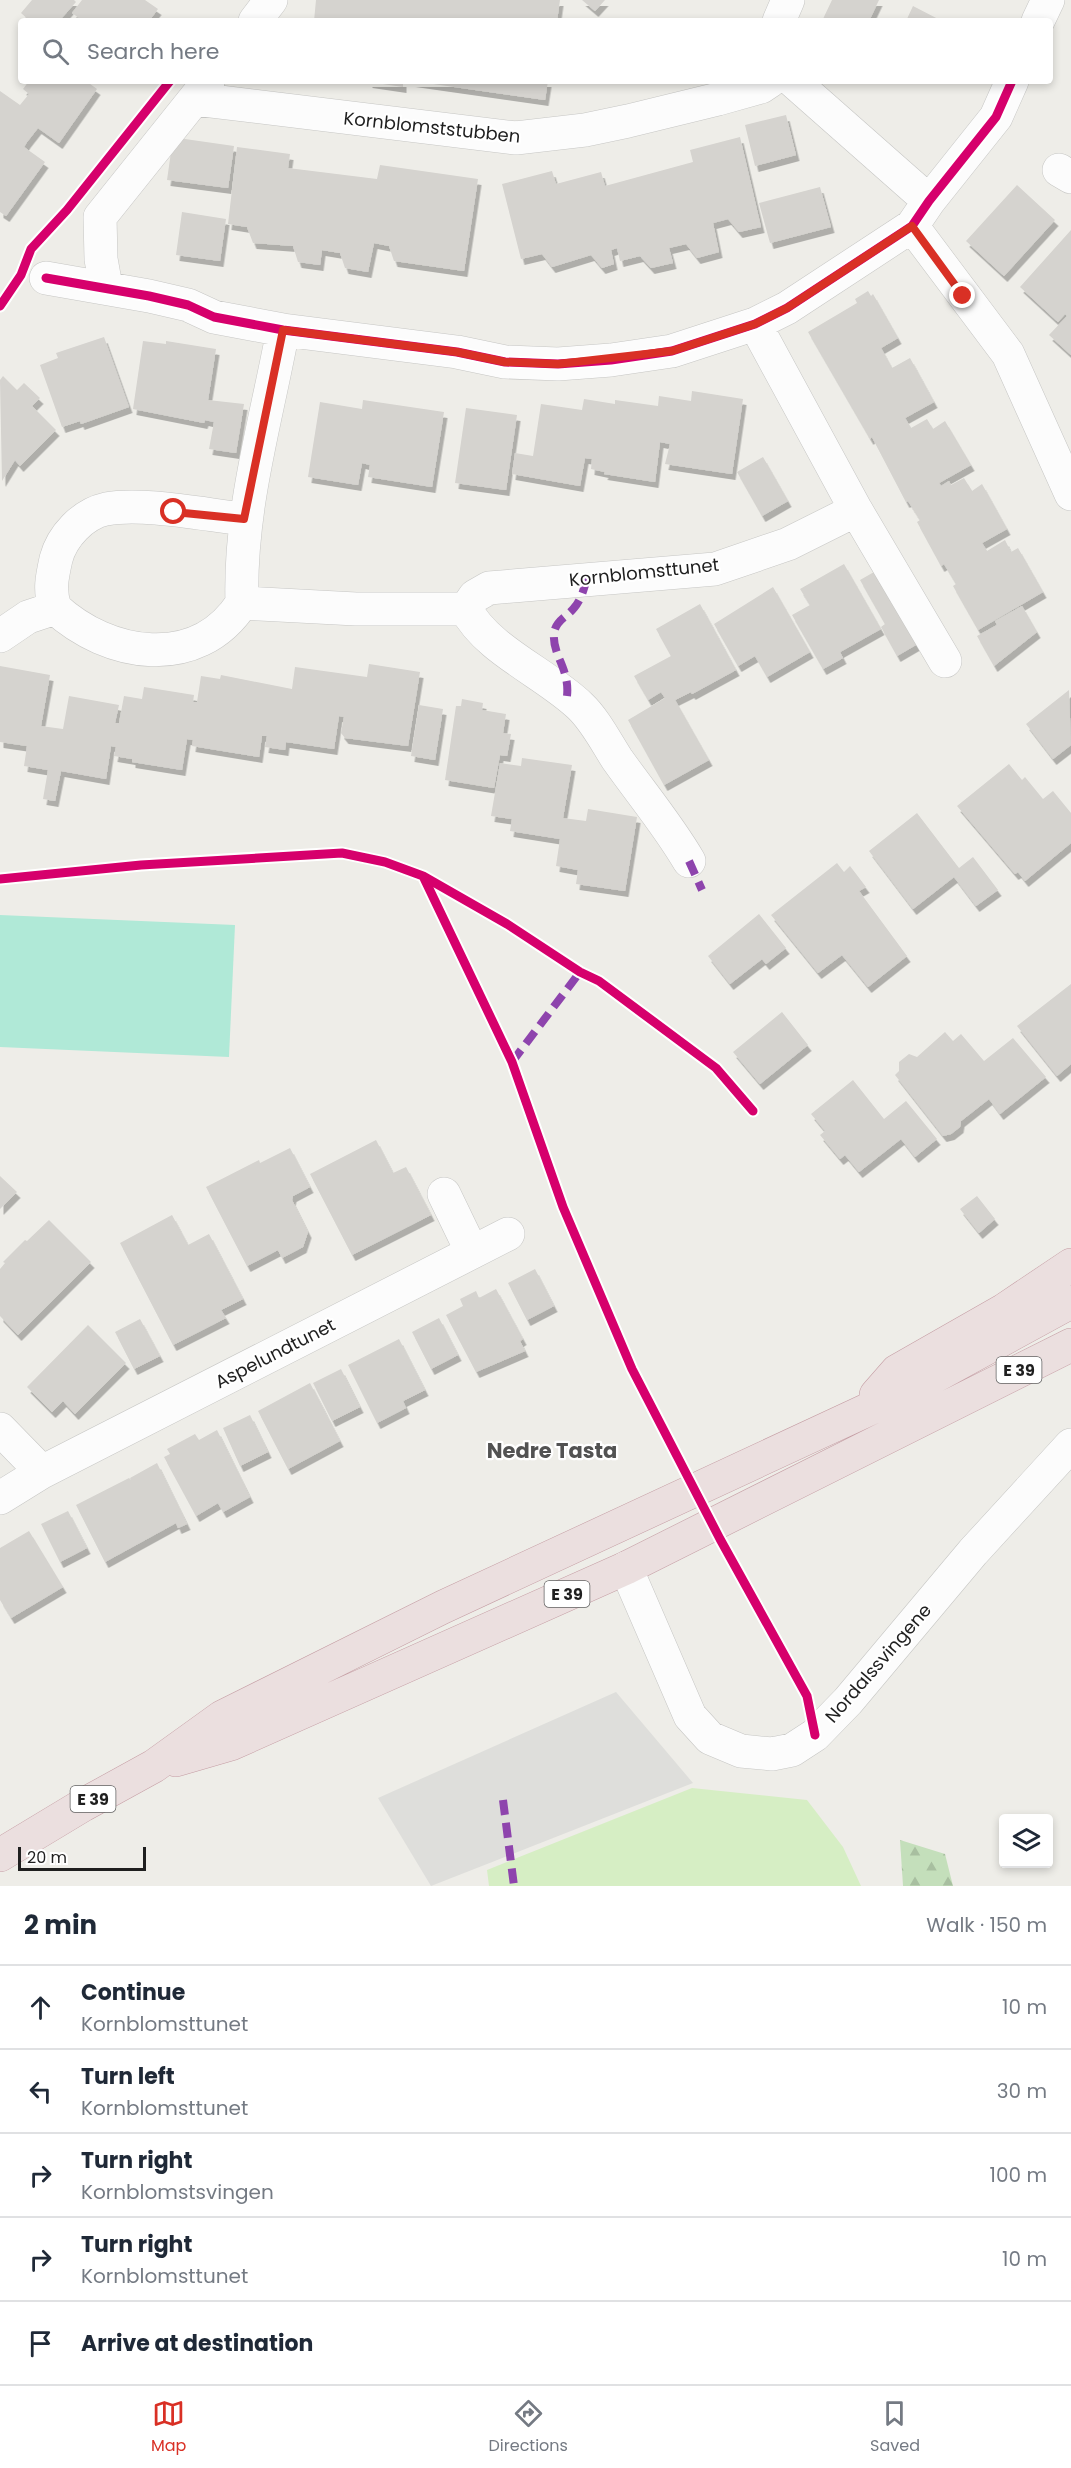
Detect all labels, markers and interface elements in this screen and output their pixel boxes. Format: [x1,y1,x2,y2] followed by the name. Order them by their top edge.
[18,18,1053,84] search box
[39,35,72,68] icon: search
[87,36,220,67] text: Search here
[342,105,522,149] street label: Kornblomststubben
[949,282,975,308] route end
[160,498,186,524] route start
[568,552,720,592] street label: Kornblomsttunet
[211,1312,339,1394] street label: Aspelundtunet
[996,1357,1042,1383] road number: E 39
[487,1436,617,1465] district label: Nedre Tasta
[544,1581,590,1607] road number: E 39
[819,1598,937,1728] street label: Nordalssvingene
[70,1786,116,1812] road number: E 39
[999,1814,1053,1868] map controls
[999,1814,1053,1868] button: layers
[18,1844,146,1872] scale bar
[27,1846,67,1869] text: 20 m
[24,1907,97,1943] text: 2 min
[926,1911,1047,1939] text: Walk · 150 m
[81,1977,185,2008] text: Continue
[24,1991,57,2024] icon: ahead
[1002,1993,1047,2021] text: 10 m
[81,2010,248,2038] text: Kornblomsttunet
[81,2061,175,2092] text: Turn left
[24,2075,57,2108] icon: left
[997,2077,1047,2105] text: 30 m
[81,2094,248,2122] text: Kornblomsttunet
[81,2145,192,2176] text: Turn right
[24,2159,57,2192] icon: right
[990,2161,1047,2189] text: 100 m
[81,2178,274,2206] text: Kornblomstsvingen
[81,2229,192,2260] text: Turn right
[24,2243,57,2276] icon: right
[1002,2245,1047,2273] text: 10 m
[81,2262,248,2290] text: Kornblomsttunet
[24,2327,57,2360] icon: arrive
[81,2328,313,2359] text: Arrive at destination
[151,2397,186,2458] tab: Map
[489,2397,568,2458] tab: Directions
[870,2397,920,2458] tab: Saved

